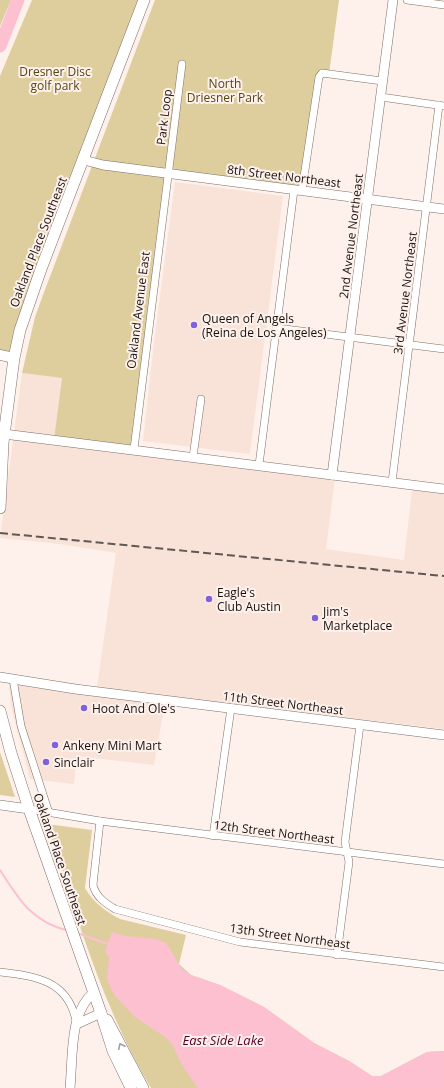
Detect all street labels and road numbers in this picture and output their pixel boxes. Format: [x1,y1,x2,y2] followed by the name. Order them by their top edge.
[152,88,176,146] street label: Park Loop
[226,161,342,191] street label: 8th Street Northeast
[335,173,367,299] street label: 2nd Avenue Northeast
[5,174,71,310] street label: Oakland Place Southeast
[389,231,421,355] street label: 3rd Avenue Northeast
[122,250,154,370] street label: Oakland Avenue East
[222,687,344,719] street label: 11th Street Northeast
[29,791,91,927] street label: Oakland Place Southeast
[213,816,335,848] street label: 12th Street Northeast
[229,919,351,953] street label: 13th Street Northeast

